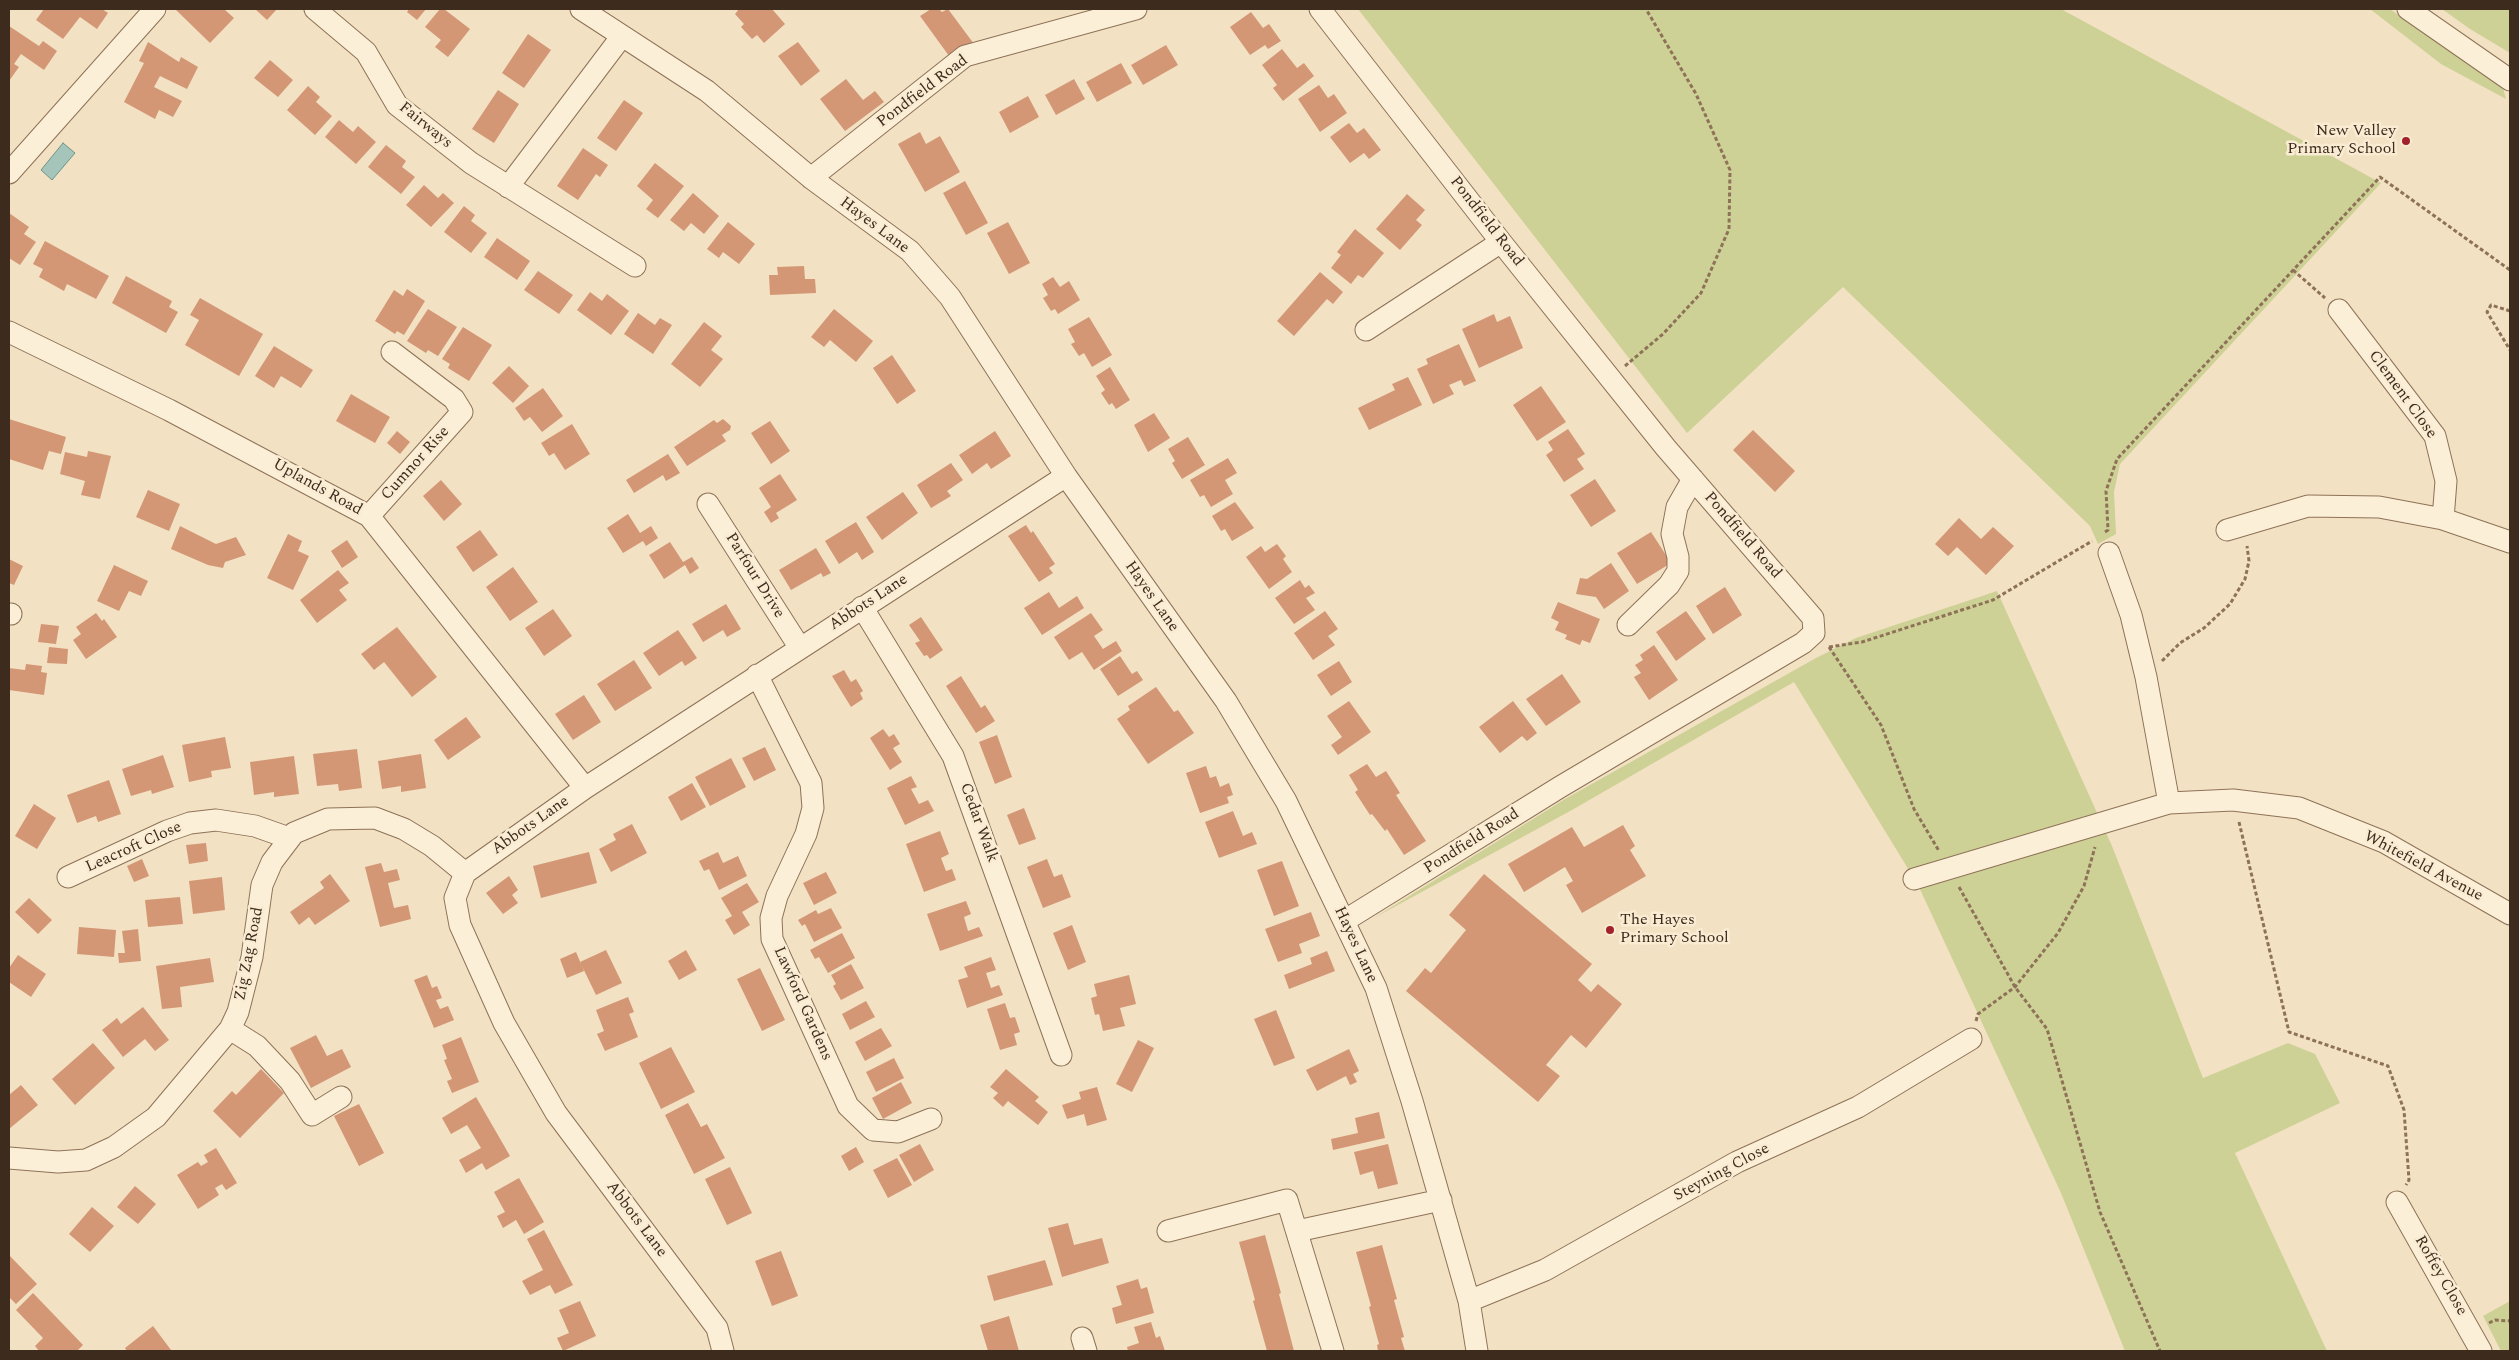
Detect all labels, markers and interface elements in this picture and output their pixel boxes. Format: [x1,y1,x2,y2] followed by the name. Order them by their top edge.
[874,52,972,132] street label: Pondfield Road
[394,99,456,153] street label: Fairways
[2287,122,2396,160] place label: New Valley Primary School
[2400,135,2412,147] marker: New Valley Primary School
[1445,173,1527,271] street label: Pondfield Road
[835,194,913,258] street label: Hayes Lane
[2364,347,2440,443] street label: Clement Close
[378,423,454,505] street label: Cumnor Rise
[269,455,365,521] street label: Uplands Road
[1699,489,1785,583] street label: Pondfield Road
[720,530,788,622] street label: Parfour Drive
[1120,558,1182,636] street label: Hayes Lane
[826,570,912,636] street label: Abbots Lane
[955,781,1001,865] street label: Cedar Walk
[489,792,573,860] street label: Abbots Lane
[1421,805,1523,879] street label: Pondfield Road
[83,818,185,878] street label: Leacroft Close
[2360,828,2486,906] street label: Whitefield Avenue
[1329,904,1381,986] street label: Hayes Lane
[232,906,268,1002] street label: Zig Zag Road
[1620,911,1729,949] place label: The Hayes Primary School
[1604,924,1616,936] marker: The Hayes Primary School
[768,944,836,1064] street label: Lawford Gardens
[1671,1140,1773,1206] street label: Steyning Close
[601,1178,671,1262] street label: Abbots Lane
[2409,1233,2471,1319] street label: Roffey Close

